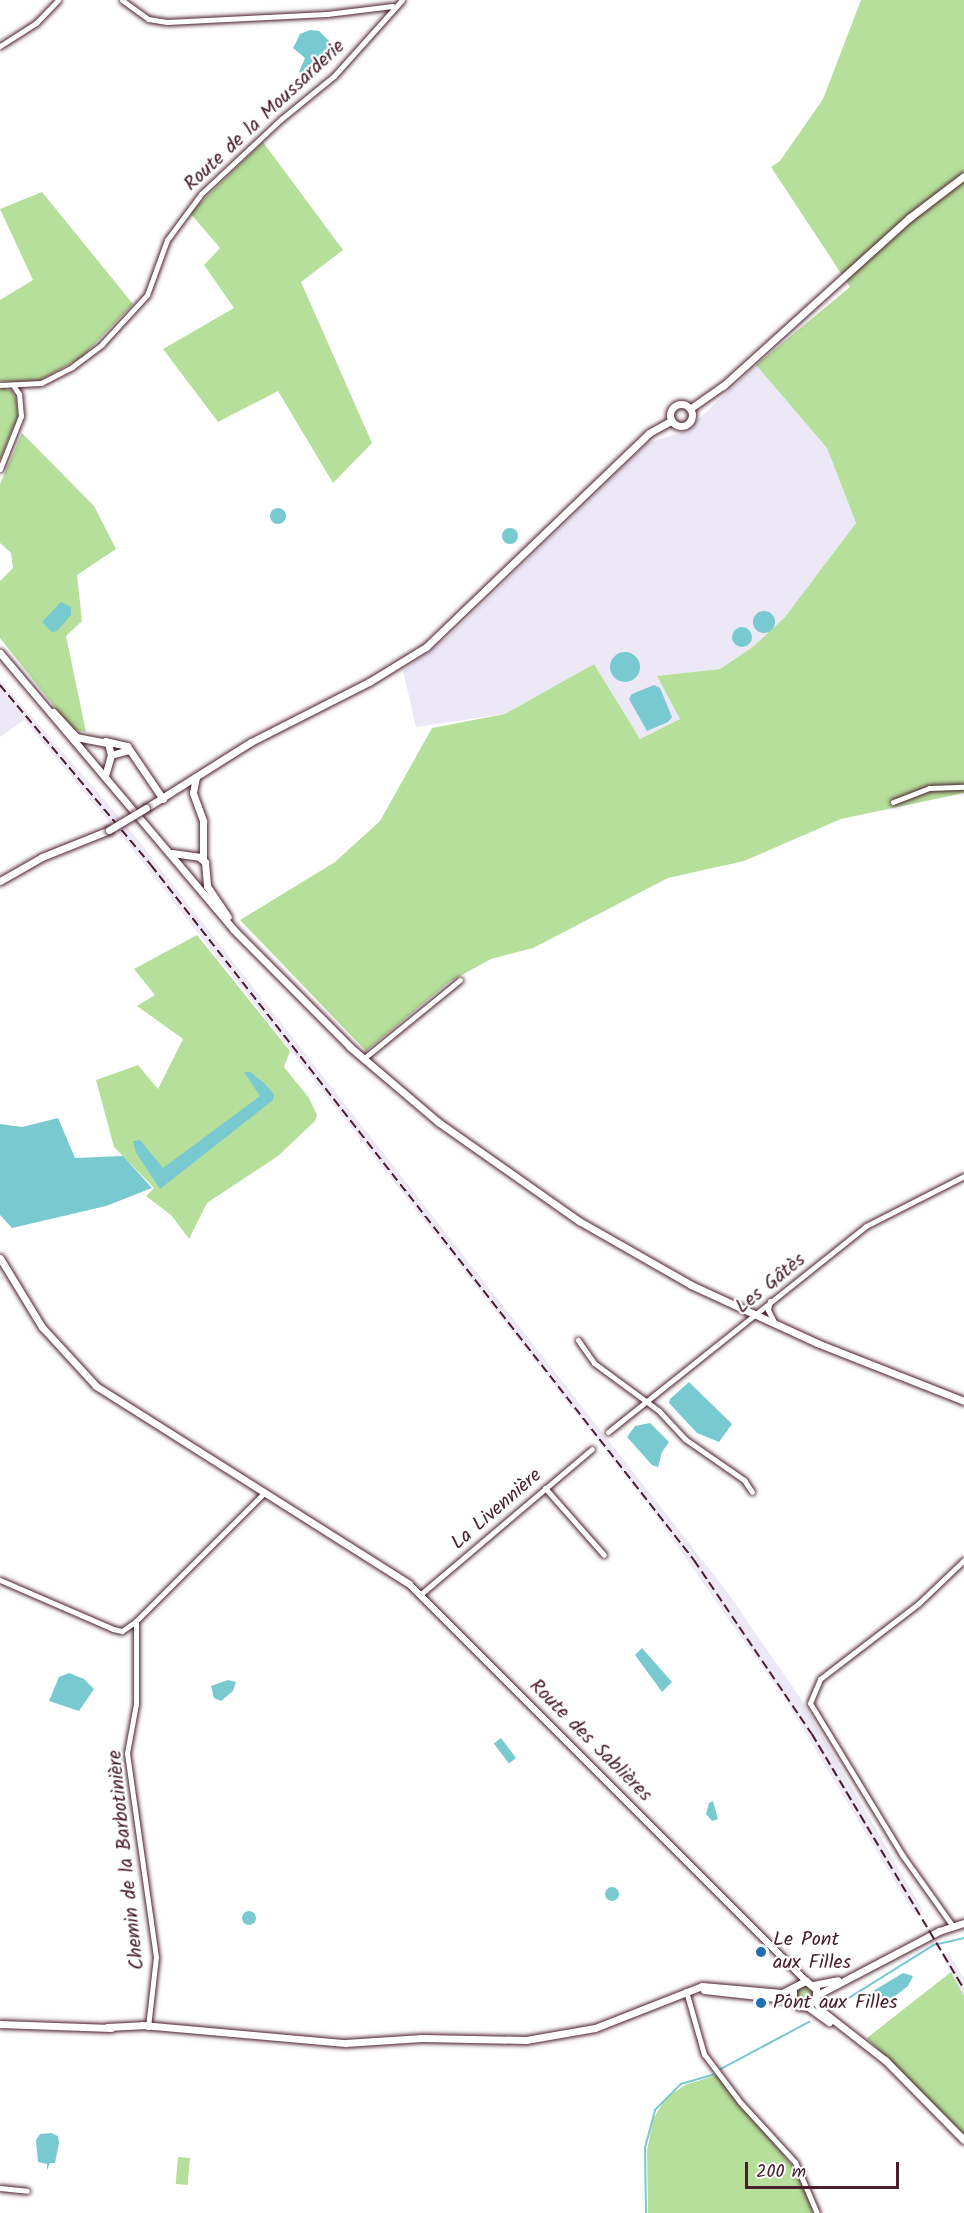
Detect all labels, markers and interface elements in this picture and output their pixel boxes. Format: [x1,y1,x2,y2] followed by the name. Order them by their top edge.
[180,35,350,197] street label: Route de la Moussarderie
[731,1249,811,1319] street label: Les Gâtès
[447,1464,547,1556] street label: La Livennière
[524,1675,656,1807] street label: Route des Sablières
[104,1749,150,1971] street label: Chemin de la Barbotinière
[773,1928,851,1975] place label: Le Pont aux Filles
[754,1945,768,1959] marker: Le Pont aux Filles
[773,1991,897,2015] place label: Pont aux Filles
[754,1996,768,2010] marker: Pont aux Filles
[748,2150,902,2188] scale bar
[756,2158,806,2187] text: 200 m

